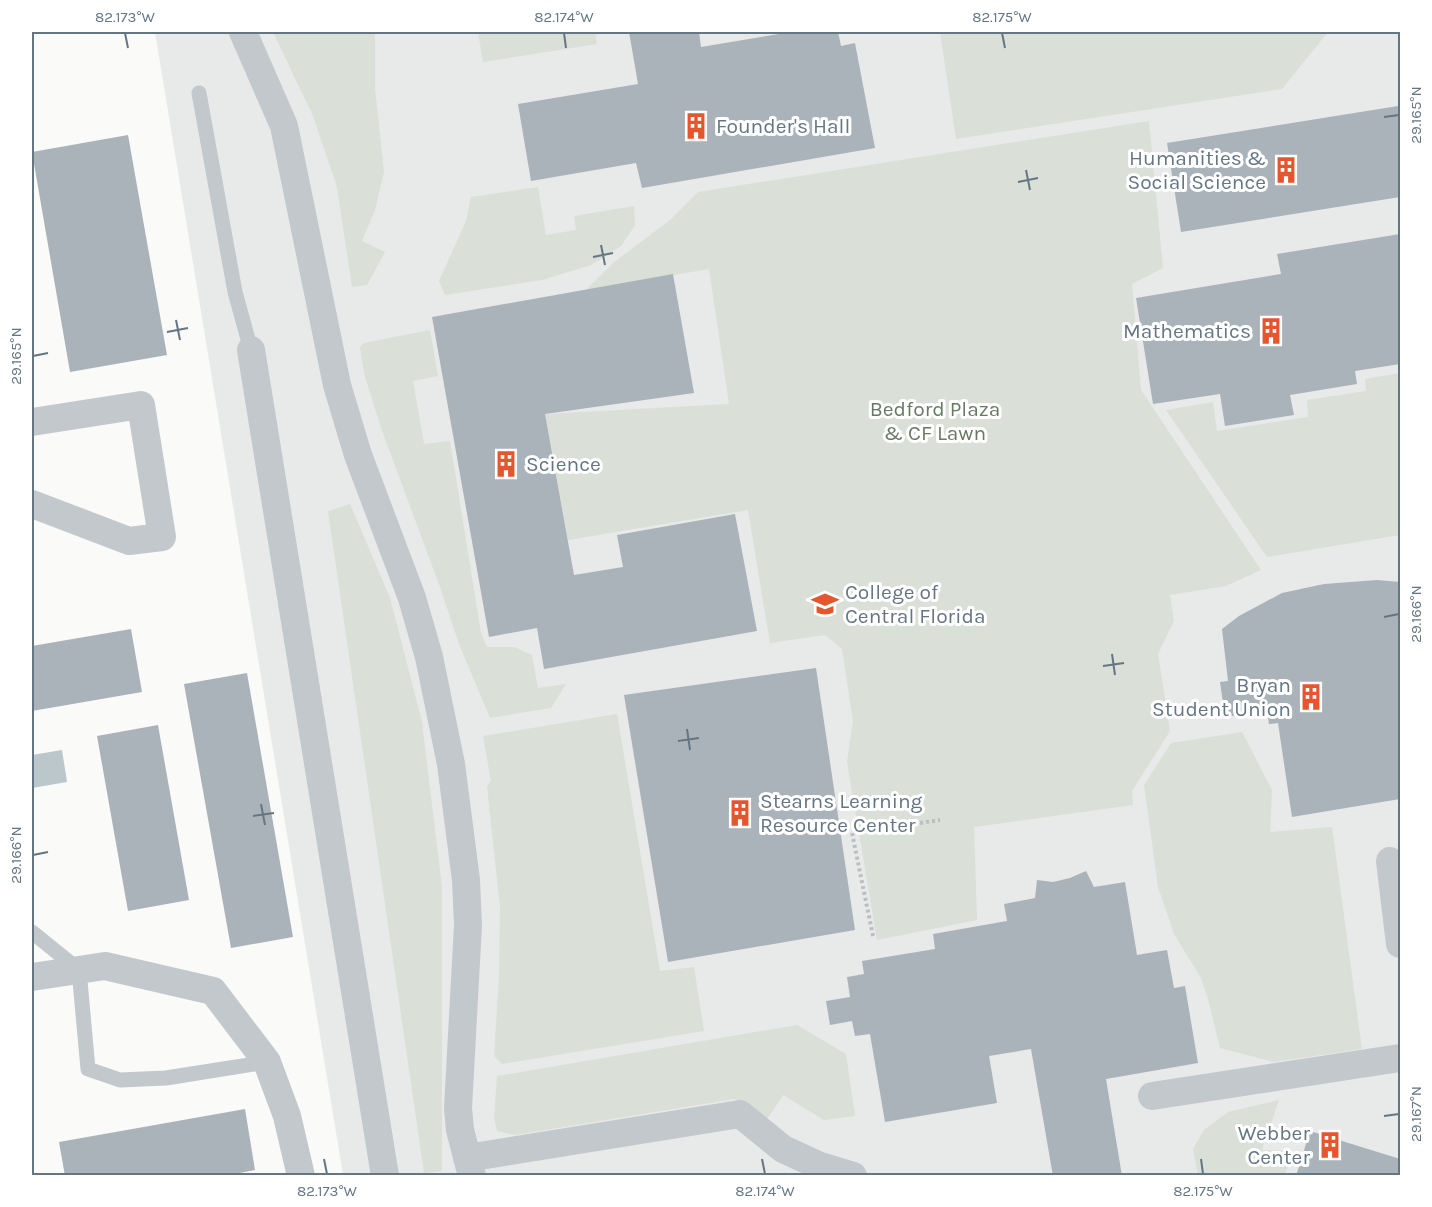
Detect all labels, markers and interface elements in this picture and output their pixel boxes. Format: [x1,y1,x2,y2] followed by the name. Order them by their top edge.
[95,8,156,26] text: 82.173°W
[534,8,594,26] text: 82.174°W
[972,8,1032,26] text: 82.175°W
[1407,86,1425,144] text: 29.165°N
[681,111,711,141] building icon: Founder's Hall
[716,114,850,138] place label: Founder's Hall
[1127,146,1266,194] place label: Humanities & Social Science
[1271,155,1301,185] building icon: Humanities & Social Science
[1256,316,1286,346] building icon: Mathematics
[1123,319,1251,343] place label: Mathematics
[7,327,25,385] text: 29.165°N
[870,397,1000,445] park label: Bedford Plaza & CF Lawn
[491,449,521,479] building icon: Science
[526,452,601,476] place label: Science
[845,580,985,628] place label: College of Central Florida
[1407,585,1425,643] text: 29.166°N
[810,589,840,619] school or university icon: College of Central Florida
[1152,673,1291,721] place label: Bryan Student Union
[1296,682,1326,712] building icon: Bryan Student Union
[760,789,923,837] place label: Stearns Learning Resource Center
[725,798,755,828] building icon: Stearns Learning Resource Center
[7,826,25,884] text: 29.166°N
[1407,1086,1425,1142] text: 29.167°N
[1238,1121,1310,1169] place label: Webber Center
[1315,1130,1345,1160] building icon: Webber Center
[297,1182,358,1200] text: 82.173°W
[735,1182,795,1200] text: 82.174°W
[1173,1182,1233,1200] text: 82.175°W

